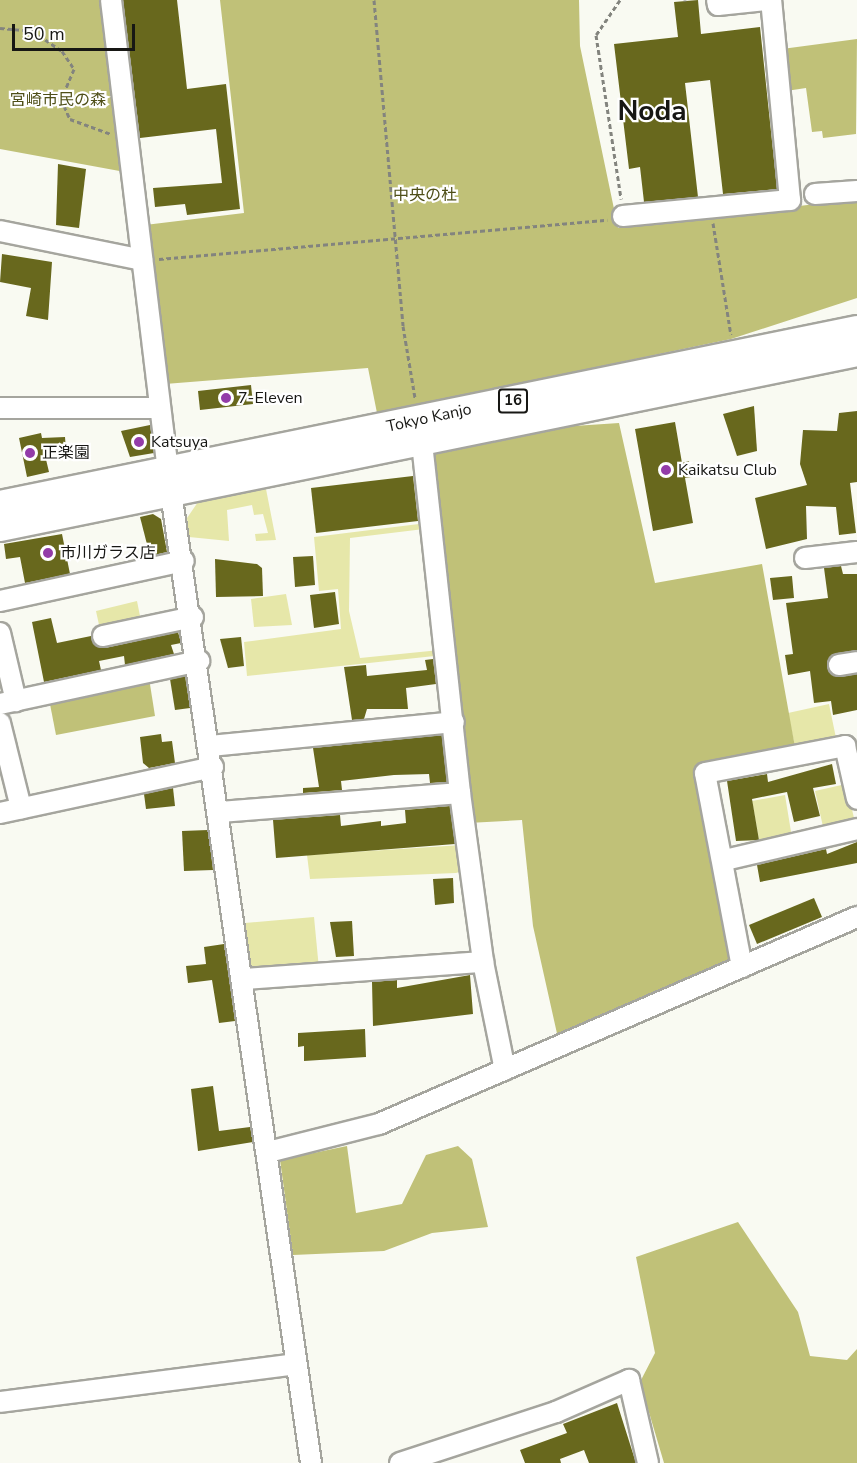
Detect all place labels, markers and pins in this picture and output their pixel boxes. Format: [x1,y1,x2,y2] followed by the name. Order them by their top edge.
[238,388,302,408] place label: 7-Eleven
[219,391,233,405] marker: 7-Eleven
[151,432,208,452] place label: Katsuya
[132,435,146,449] marker: Katsuya
[42,443,90,463] place label: 正楽園
[23,446,37,460] marker: 正楽園
[678,460,777,480] place label: Kaikatsu Club
[659,463,673,477] marker: Kaikatsu Club
[60,543,156,563] place label: 市川ガラス店
[41,546,55,560] marker: 市川ガラス店

